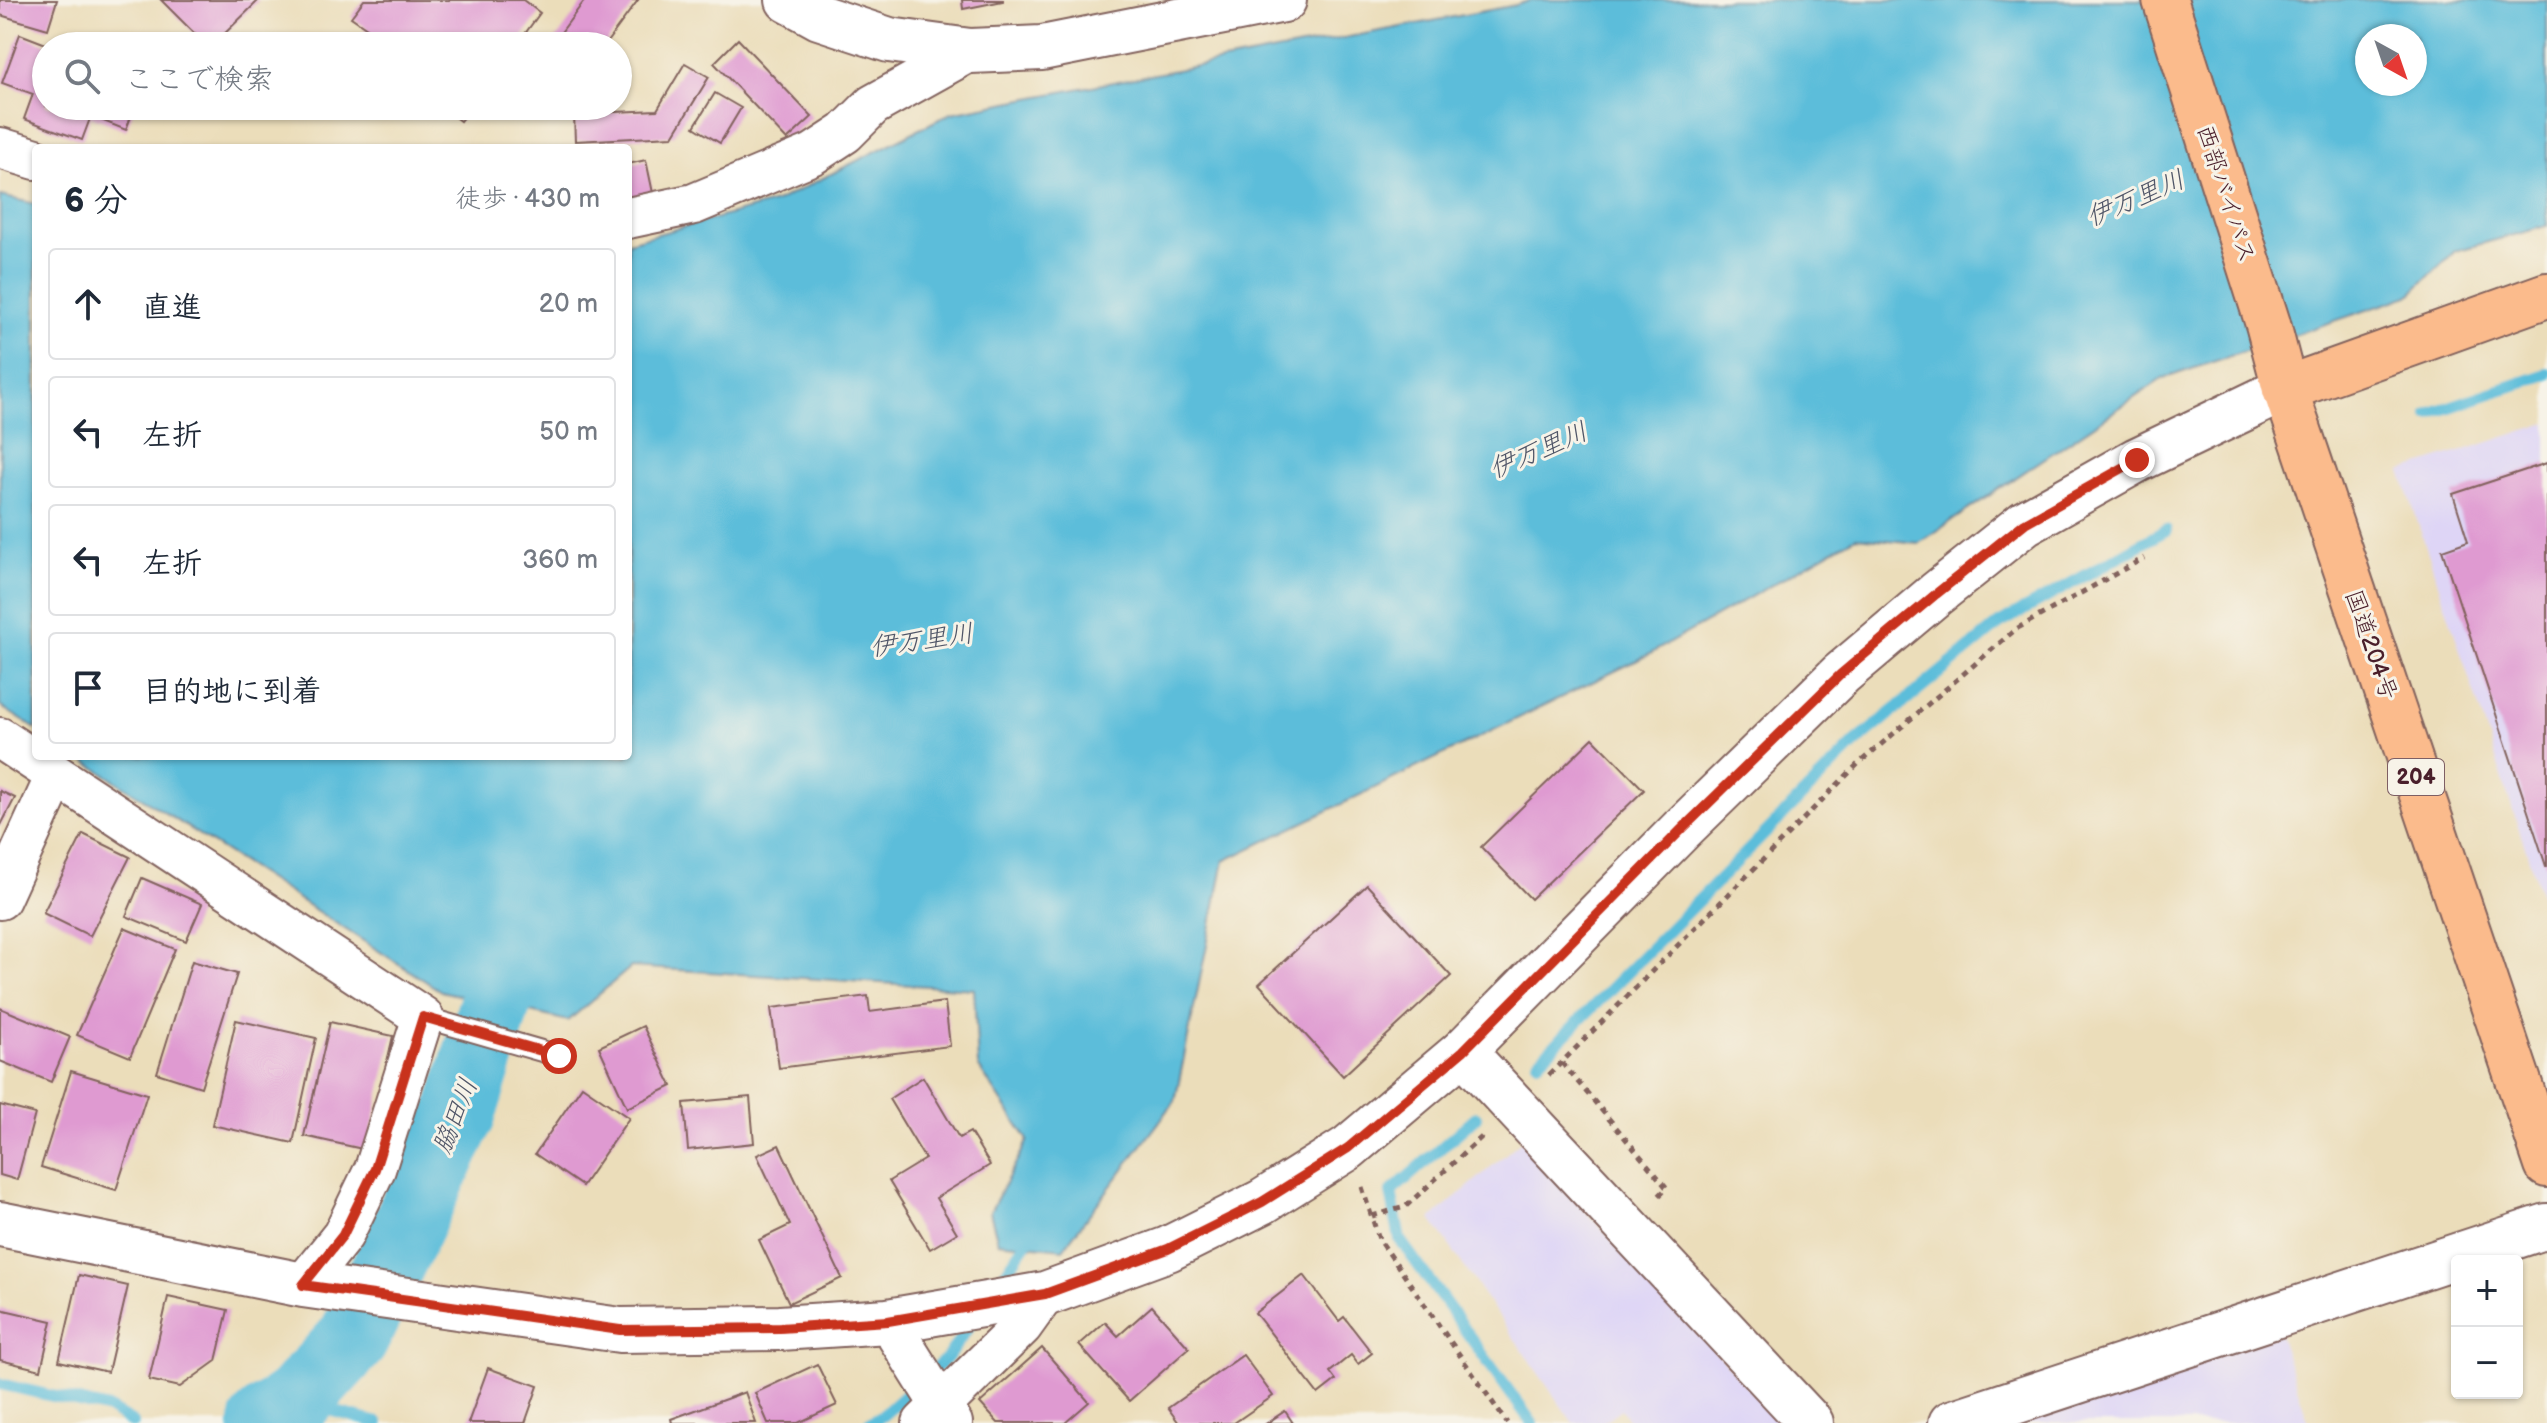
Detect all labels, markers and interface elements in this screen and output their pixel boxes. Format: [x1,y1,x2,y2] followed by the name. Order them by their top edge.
[2355,24,2427,96] north arrow
[32,32,632,120] search box
[60,54,104,98] icon: search
[124,62,274,98] text: ここで検索
[2190,121,2262,267] street label: 西部バイパス
[2082,164,2190,234] water label: 伊万里川
[64,180,128,221] text: 6 分
[455,184,600,215] text: 徒歩 · 430 m
[66,282,110,326] icon: ahead
[539,289,598,320] text: 20 m
[142,290,202,326] text: 直進
[66,410,110,454] icon: left
[1485,416,1593,486] water label: 伊万里川
[539,417,598,448] text: 50 m
[142,418,202,454] text: 左折
[2119,442,2155,478] route end
[66,538,110,582] icon: left
[522,545,598,576] text: 360 m
[142,546,202,582] text: 左折
[2339,586,2403,704] street label: 国道204号
[868,618,976,664] water label: 伊万里川
[66,666,110,710] icon: arrive
[142,674,322,710] text: 目的地に到着
[2388,759,2444,795] road number: 204
[541,1038,577,1074] route start
[427,1074,485,1158] water label: 脇田川
[2451,1255,2523,1399] map controls
[2451,1255,2523,1327] button: +
[2451,1327,2523,1399] button: −

